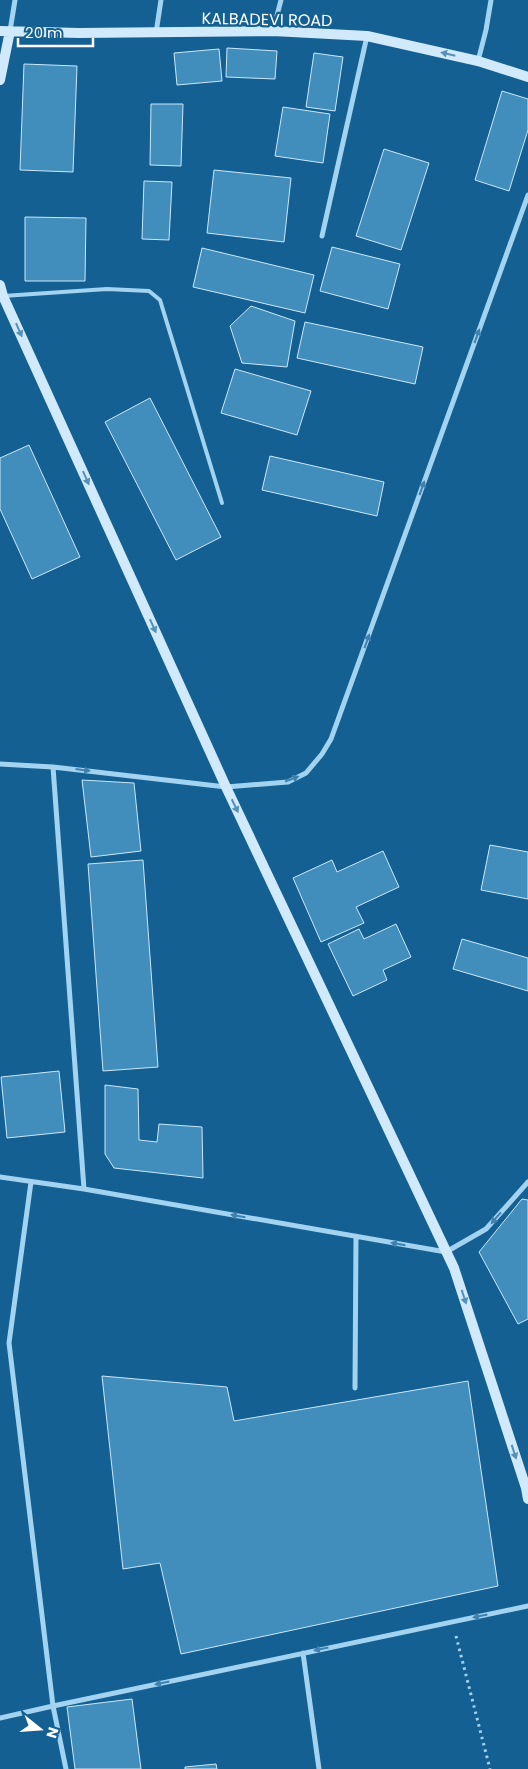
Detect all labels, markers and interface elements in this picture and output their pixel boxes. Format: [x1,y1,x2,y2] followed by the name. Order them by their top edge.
[201,7,333,32] street label: KALBADEVI ROAD
[18,15,92,47] scale bar
[25,22,63,43] text: 20 m
[440,50,455,58] one-way arrow
[15,323,23,337] one-way arrow
[474,328,481,343] one-way arrow
[82,471,90,485] one-way arrow
[419,481,426,496] one-way arrow
[150,619,158,633] one-way arrow
[363,633,371,648] one-way arrow
[76,766,92,774] one-way arrow
[284,775,299,782] one-way arrow
[231,799,239,813] one-way arrow
[230,1212,246,1220] one-way arrow
[490,1212,502,1224] one-way arrow
[390,1239,406,1247] one-way arrow
[460,1290,468,1305] one-way arrow
[511,1444,519,1459] one-way arrow
[473,1612,488,1620] one-way arrow
[314,1645,329,1653] one-way arrow
[154,1679,170,1687] one-way arrow
[15,1704,65,1754] north arrow
[41,1725,64,1741] text: N

